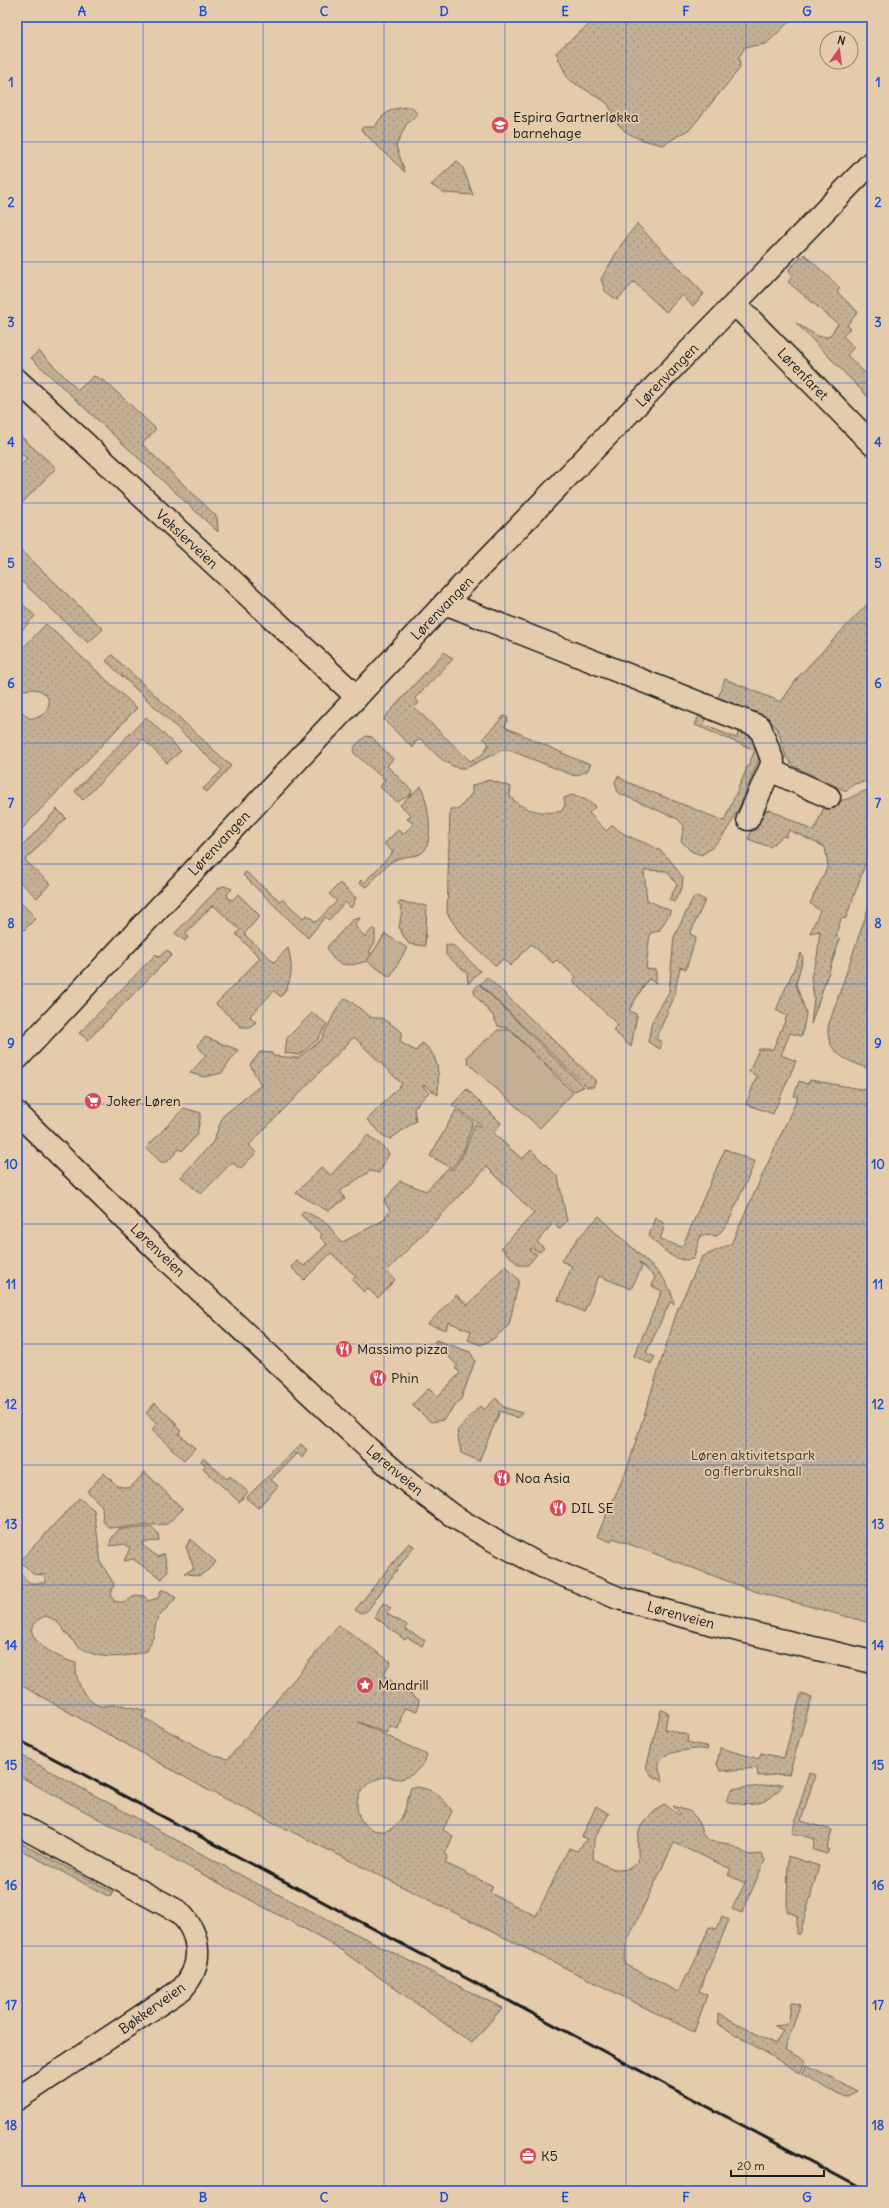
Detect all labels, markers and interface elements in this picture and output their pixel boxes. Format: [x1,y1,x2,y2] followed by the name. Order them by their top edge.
[78,3,87,20] text: A
[199,3,208,20] text: B
[320,3,329,20] text: C
[439,3,449,20] text: D
[561,3,569,20] text: E
[682,3,690,20] text: F
[802,3,812,20] text: G
[819,30,859,70] north arrow
[836,33,847,48] text: N
[8,74,14,91] text: 1
[875,74,881,91] text: 1
[513,108,639,142] place label: Espira Gartnerløkka barnehage
[490,115,510,135] school or university icon: Espira Gartnerløkka barnehage
[7,194,15,211] text: 2
[874,194,882,211] text: 2
[7,314,15,331] text: 3
[874,314,882,331] text: 3
[632,339,702,411] street label: Lørenvangen
[774,344,833,404] street label: Lørenfaret
[7,434,15,451] text: 4
[874,434,882,451] text: 4
[152,506,222,572] street label: Vekslerveien
[7,555,15,572] text: 5
[874,555,882,572] text: 5
[407,572,477,644] street label: Lørenvangen
[7,675,15,692] text: 6
[874,675,882,692] text: 6
[8,795,15,812] text: 7
[875,795,882,812] text: 7
[184,807,254,879] street label: Lørenvangen
[7,915,15,932] text: 8
[874,915,882,932] text: 8
[7,1035,15,1052] text: 9
[874,1035,882,1052] text: 9
[83,1091,103,1111] supermarket icon: Joker Løren
[106,1092,181,1110] place label: Joker Løren
[4,1156,18,1173] text: 10
[871,1156,885,1173] text: 10
[127,1219,189,1281] street label: Lørenveien
[6,1276,16,1293] text: 11
[873,1276,883,1293] text: 11
[334,1339,354,1359] restaurant icon: Massimo pizza
[357,1340,448,1358] place label: Massimo pizza
[368,1368,388,1388] restaurant icon: Phin
[391,1369,419,1387] place label: Phin
[5,1396,17,1413] text: 12
[872,1396,884,1413] text: 12
[363,1441,427,1499] street label: Lørenveien
[691,1446,815,1480] park label: Løren aktivitetspark og flerbrukshall
[492,1468,512,1488] restaurant icon: Noa Asia
[515,1469,570,1487] place label: Noa Asia
[548,1498,568,1518] restaurant icon: DIL SE
[571,1499,614,1517] place label: DIL SE
[5,1516,17,1533] text: 13
[872,1516,884,1533] text: 13
[645,1597,717,1633] street label: Lørenveien
[5,1637,18,1654] text: 14
[872,1637,885,1654] text: 14
[355,1675,375,1695] place icon: Mandrill
[378,1676,429,1694] place label: Mandrill
[5,1757,18,1774] text: 15
[872,1757,885,1774] text: 15
[5,1877,18,1894] text: 16
[872,1877,885,1894] text: 16
[115,1978,189,2038] street label: Bøkkerveien
[5,1997,17,2014] text: 17
[872,1997,884,2014] text: 17
[5,2117,17,2134] text: 18
[872,2117,884,2134] text: 18
[518,2146,538,2166] office icon: K5
[541,2147,558,2165] place label: K5
[731,2152,824,2178] scale bar
[737,2158,765,2173] text: 20 m
[78,2189,87,2206] text: A
[199,2189,208,2206] text: B
[320,2189,329,2206] text: C
[439,2189,449,2206] text: D
[561,2189,569,2206] text: E
[682,2189,690,2206] text: F
[802,2189,812,2206] text: G

